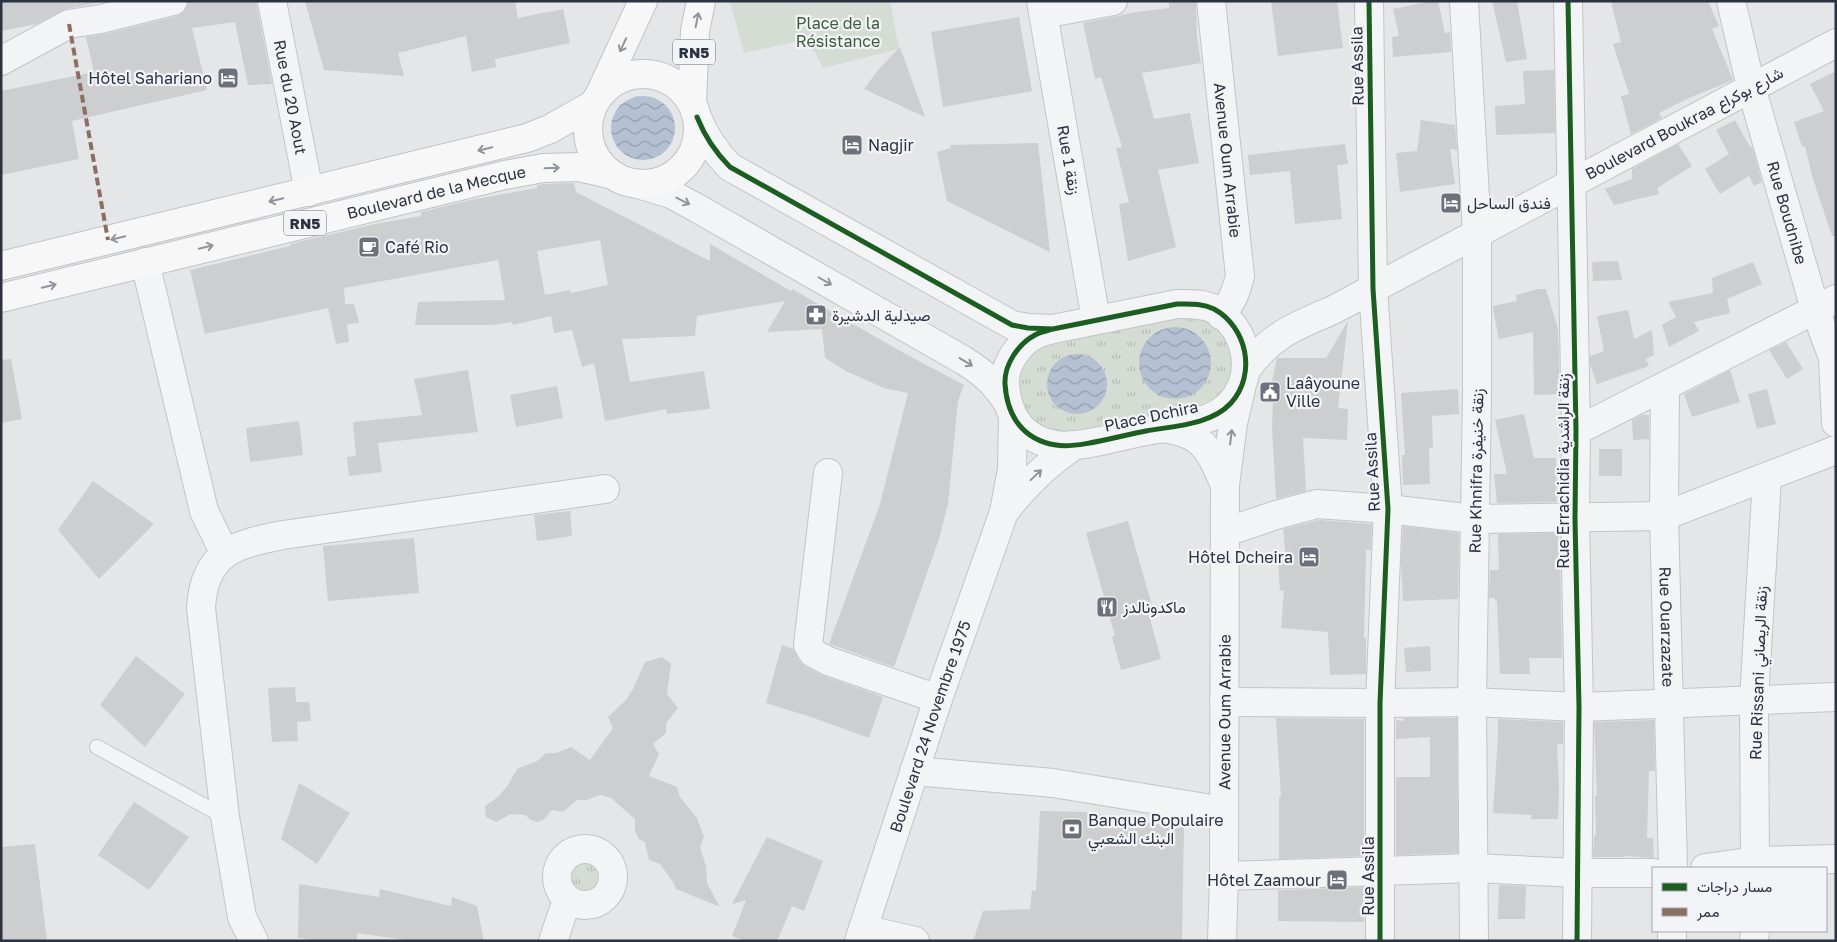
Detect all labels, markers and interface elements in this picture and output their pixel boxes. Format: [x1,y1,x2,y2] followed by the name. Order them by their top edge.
[693,12,703,28] one-way arrow
[796,13,880,51] park label: Place de la Résistance
[1346,26,1368,106] street label: Rue Assila
[617,37,627,52] one-way arrow
[270,38,312,156] street label: Rue du 20 Aout
[673,40,715,64] road number: RN5
[1581,62,1787,186] street label: Boulevard Boukraa شارع بوكراع
[216,66,240,90] hotel icon: Hôtel Sahariano
[88,68,212,88] place label: Hôtel Sahariano
[1210,82,1246,239] street label: Avenue Oum Arrabie
[1052,124,1085,197] street label: Rue 1 زنقة
[840,133,864,157] hotel icon: Nagjir
[868,135,914,155] place label: Nagjir
[477,145,493,154] one-way arrow
[1763,159,1812,267] street label: Rue Boudnibe
[345,161,527,223] street label: Boulevard de la Mecque
[544,163,560,173] one-way arrow
[1439,191,1463,215] hotel icon: فندق الساحل
[1467,193,1551,214] place label: فندق الساحل
[268,196,284,205] one-way arrow
[676,196,691,206] one-way arrow
[284,210,326,236] road number: RN5
[110,234,126,243] one-way arrow
[357,235,381,259] cafe icon: Café Rio
[385,237,449,257] place label: Café Rio
[198,242,214,251] one-way arrow
[817,276,832,286] one-way arrow
[40,281,56,290] one-way arrow
[804,303,828,327] pharmacy icon: صيدلية الدشيرة
[832,305,931,326] place label: صيدلية الدشيرة
[958,357,972,367] one-way arrow
[1286,373,1360,411] place label: Laâyoune Ville
[1553,373,1574,569] street label: Rue Errachidia زنقة الراشدية
[1258,380,1282,404] public building icon: Laâyoune Ville
[1465,388,1488,554] street label: Rue Khnifra زنقة خنيفرة
[1102,396,1200,436] street label: Place Dchira
[1227,429,1237,445] one-way arrow
[1360,432,1384,512] street label: Rue Assila
[1030,469,1042,481] one-way arrow
[1297,545,1321,569] hotel icon: Hôtel Dcheira
[1188,547,1293,567] place label: Hôtel Dcheira
[1655,566,1678,687] street label: Rue Ouarzazate
[1745,585,1775,761] street label: Rue Rissani زنقة الريصاني
[1095,595,1119,619] restaurant icon: ماكدونالدز
[1122,597,1186,618] place label: ماكدونالدز
[885,618,975,835] street label: Boulevard 24 Novembre 1975
[1214,634,1235,790] street label: Avenue Oum Arrabie
[1088,810,1224,852] place label: Banque Populaire البنك الشعبي
[1060,817,1084,841] bank icon: Banque Populaire البنك الشعبي
[1358,836,1378,916] street label: Rue Assila
[1652,867,1827,932] legend
[1325,868,1349,892] hotel icon: Hôtel Zaamour
[1207,870,1321,890] place label: Hôtel Zaamour
[1697,877,1772,896] text: مسار دراجات
[1696,902,1719,921] text: ممر

